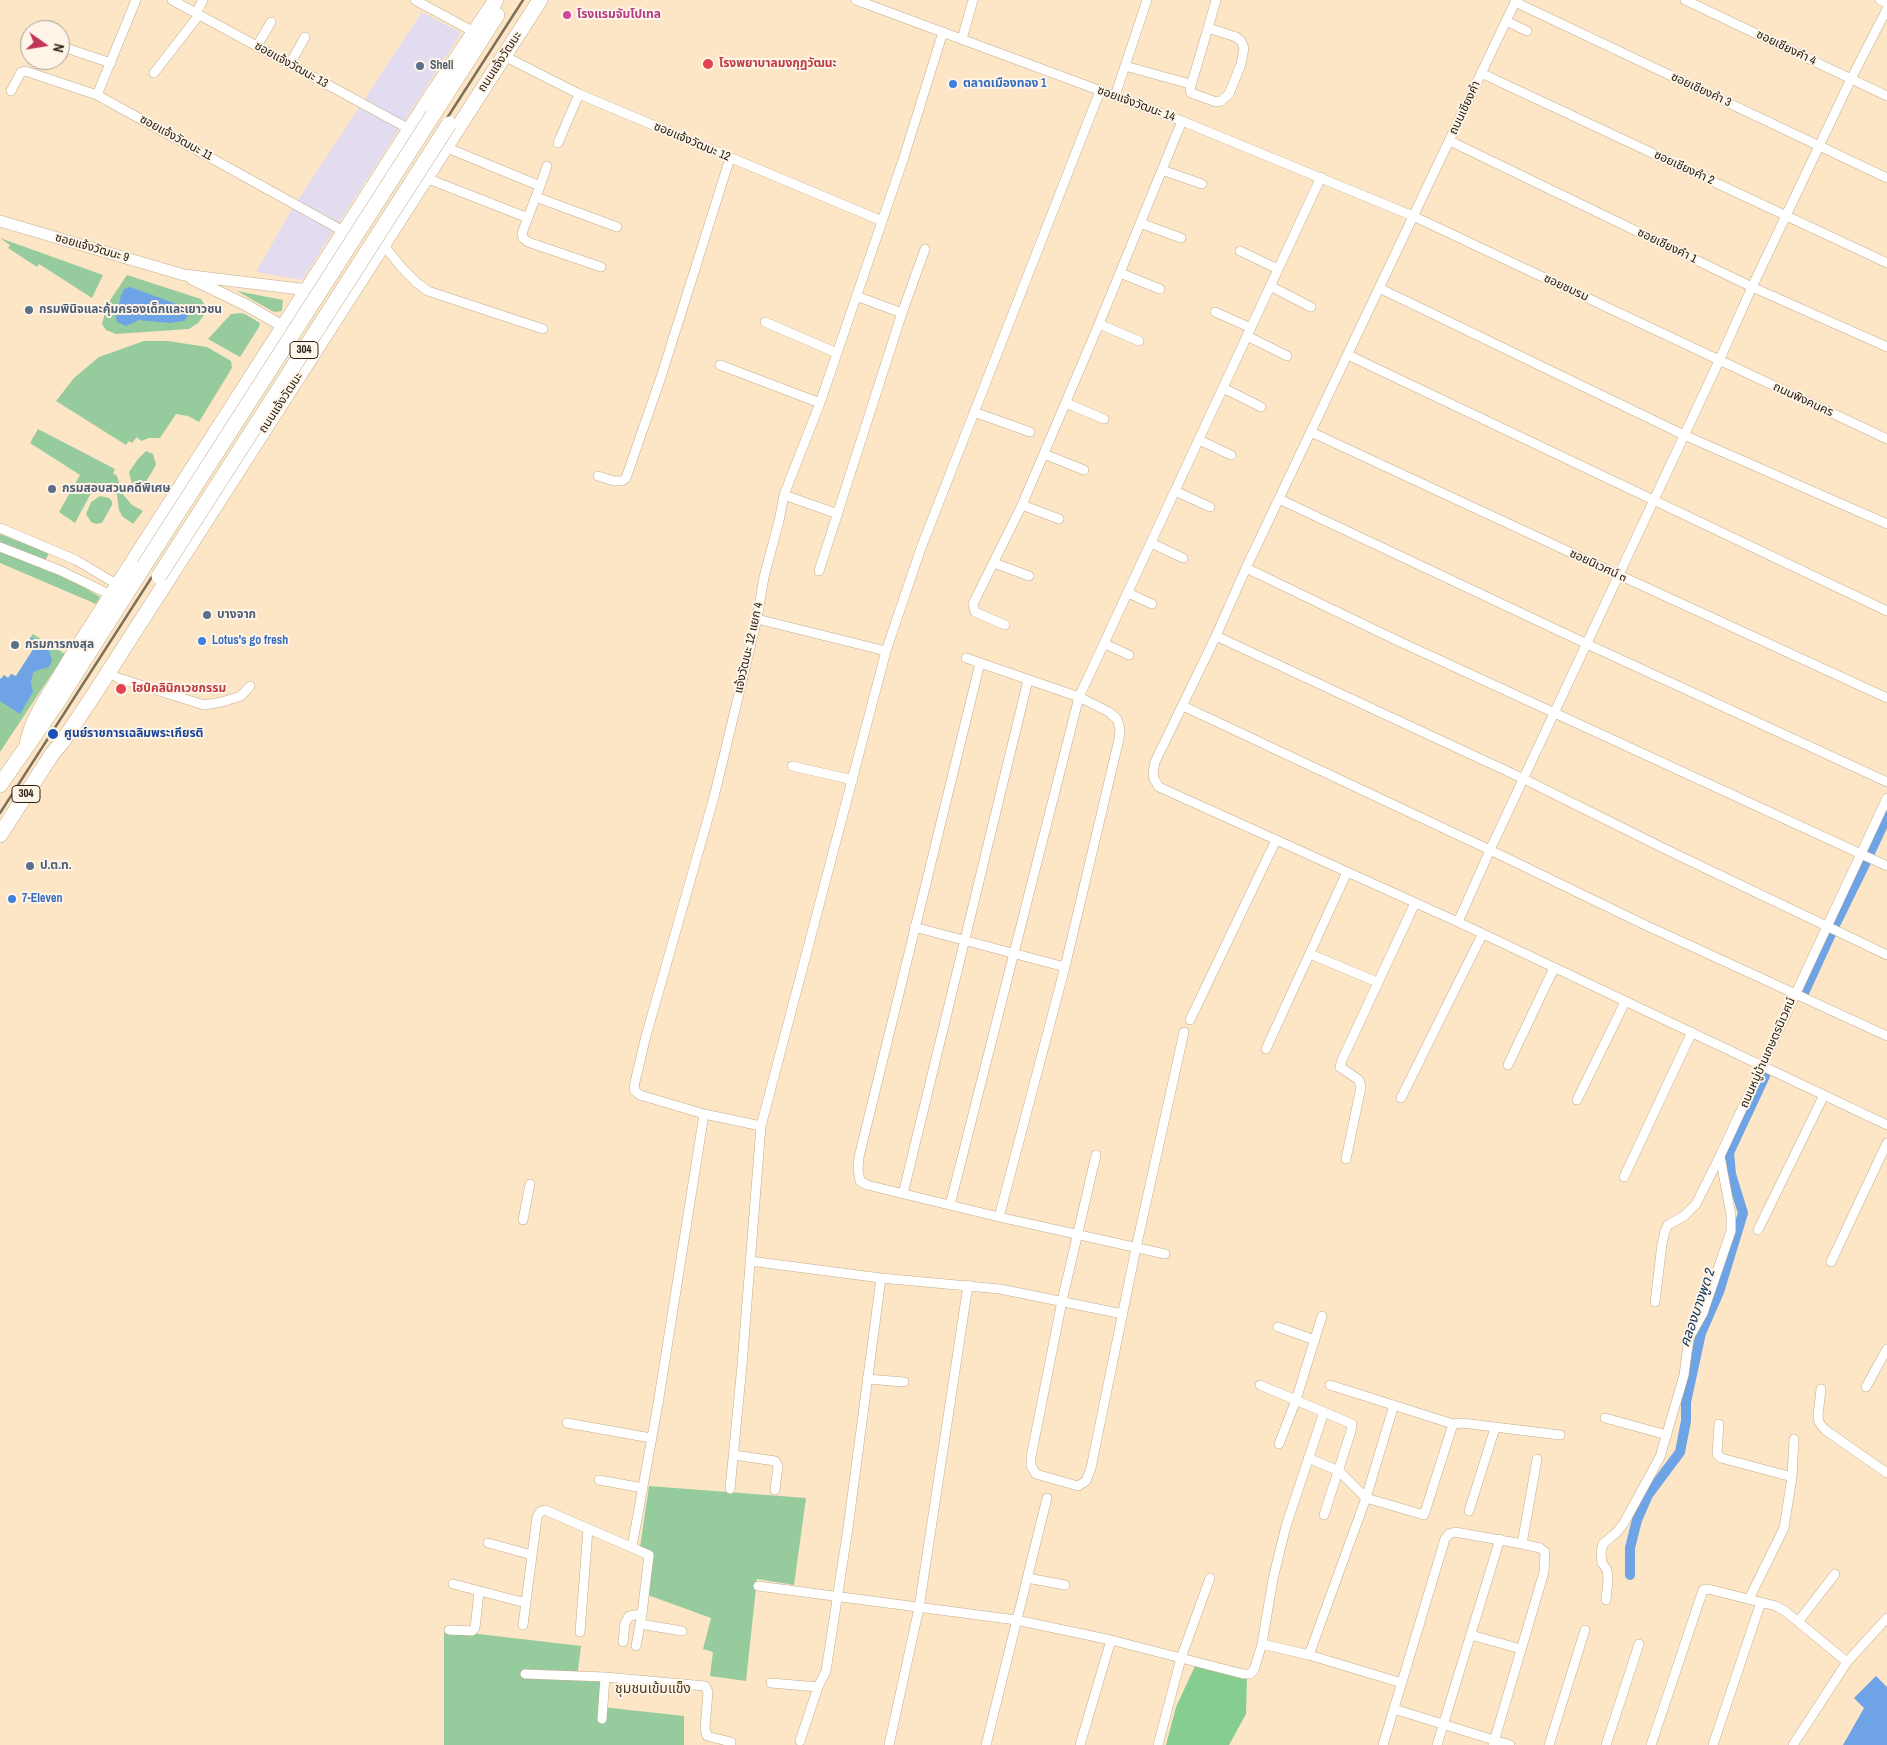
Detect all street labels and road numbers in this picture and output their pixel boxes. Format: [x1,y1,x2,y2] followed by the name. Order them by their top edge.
[1754,27,1818,69] street label: ซอยเชียงคำ 4
[475,29,525,95] street label: ถนนแจ้งวัฒนะ
[252,39,330,91] street label: ซอยแจ้งวัฒนะ 13
[1669,70,1733,110] street label: ซอยเชียงคำ 3
[1446,79,1484,137] street label: ถนนเชียงคำ
[1095,83,1177,125] street label: ซอยแจ้งวัฒนะ 14
[137,112,215,164] street label: ซอยแจ้งวัฒนะ 11
[652,119,732,165] street label: ซอยแจ้งวัฒนะ 12
[1652,148,1716,188] street label: ซอยเชียงคำ 2
[1635,225,1699,267] street label: ซอยเชียงคำ 1
[53,231,131,265] street label: ซอยแจ้งวัฒนะ 9
[1541,271,1591,305] street label: ซอยชมรม
[290,342,318,358] road number: 304
[256,370,306,436] street label: ถนนแจ้งวัฒนะ
[1771,380,1835,420] street label: ถนนพิงคนคร
[1567,546,1629,586] street label: ซอยนิเวศน์ ๓
[732,601,766,695] street label: แจ้งวัฒนะ 12 แยก 4
[12,786,40,802] road number: 304
[1737,996,1799,1110] street label: ถนนหมู่บ้านเกษตรนิเวศน์

